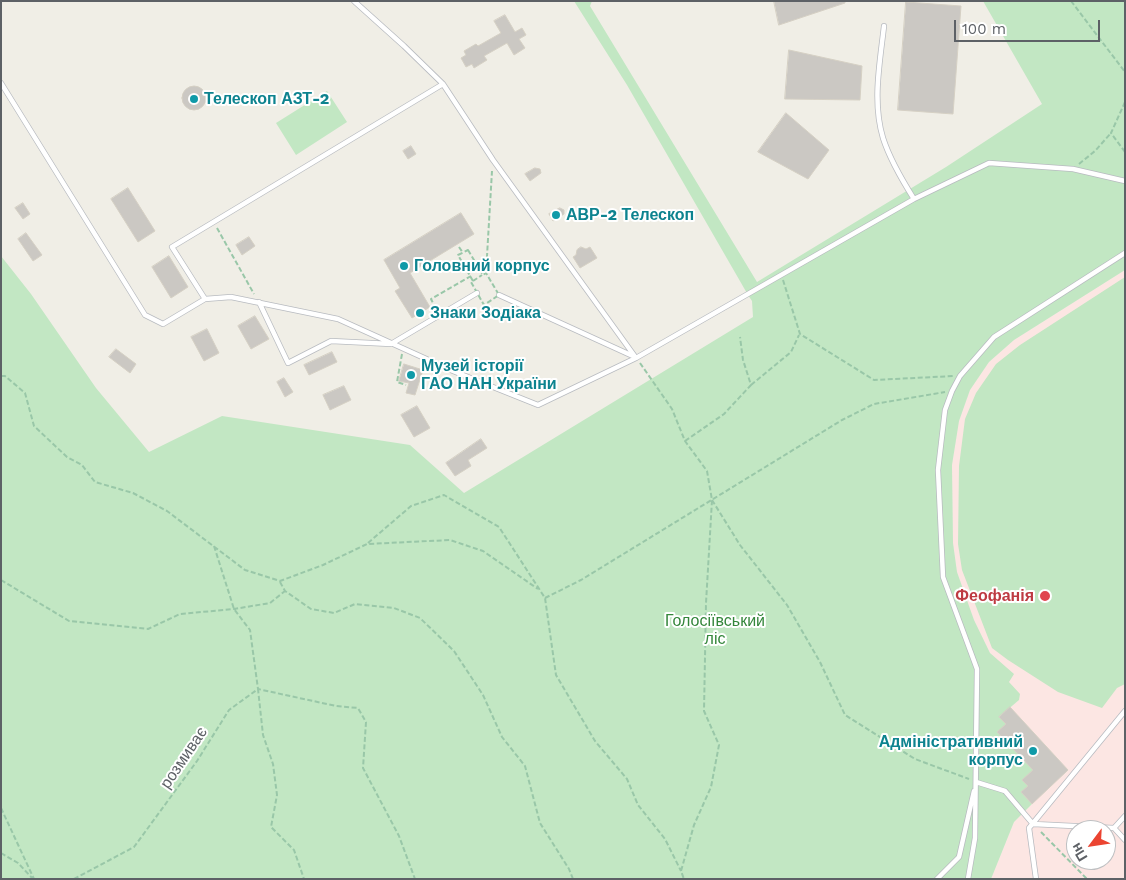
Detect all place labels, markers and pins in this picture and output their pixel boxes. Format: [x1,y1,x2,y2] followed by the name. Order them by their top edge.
[204,89,329,109] place label: Телескоп АЗТ-2
[188,93,200,105] marker: Телескоп АЗТ-2
[566,205,694,225] place label: АВР-2 Телескоп
[550,209,562,221] marker: АВР-2 Телескоп
[414,256,550,276] place label: Головний корпус
[398,260,410,272] marker: Головний корпус
[430,303,541,323] place label: Знаки Зодіака
[414,307,426,319] marker: Знаки Зодіака
[421,356,557,394] place label: Музей історії ГАО НАН України
[405,369,417,381] marker: Музей історії ГАО НАН України
[955,586,1034,606] place label: Феофанія
[1038,589,1052,603] marker: Феофанія
[879,732,1023,770] place label: Адміністративний корпус
[1027,745,1039,757] marker: Адміністративний корпус

